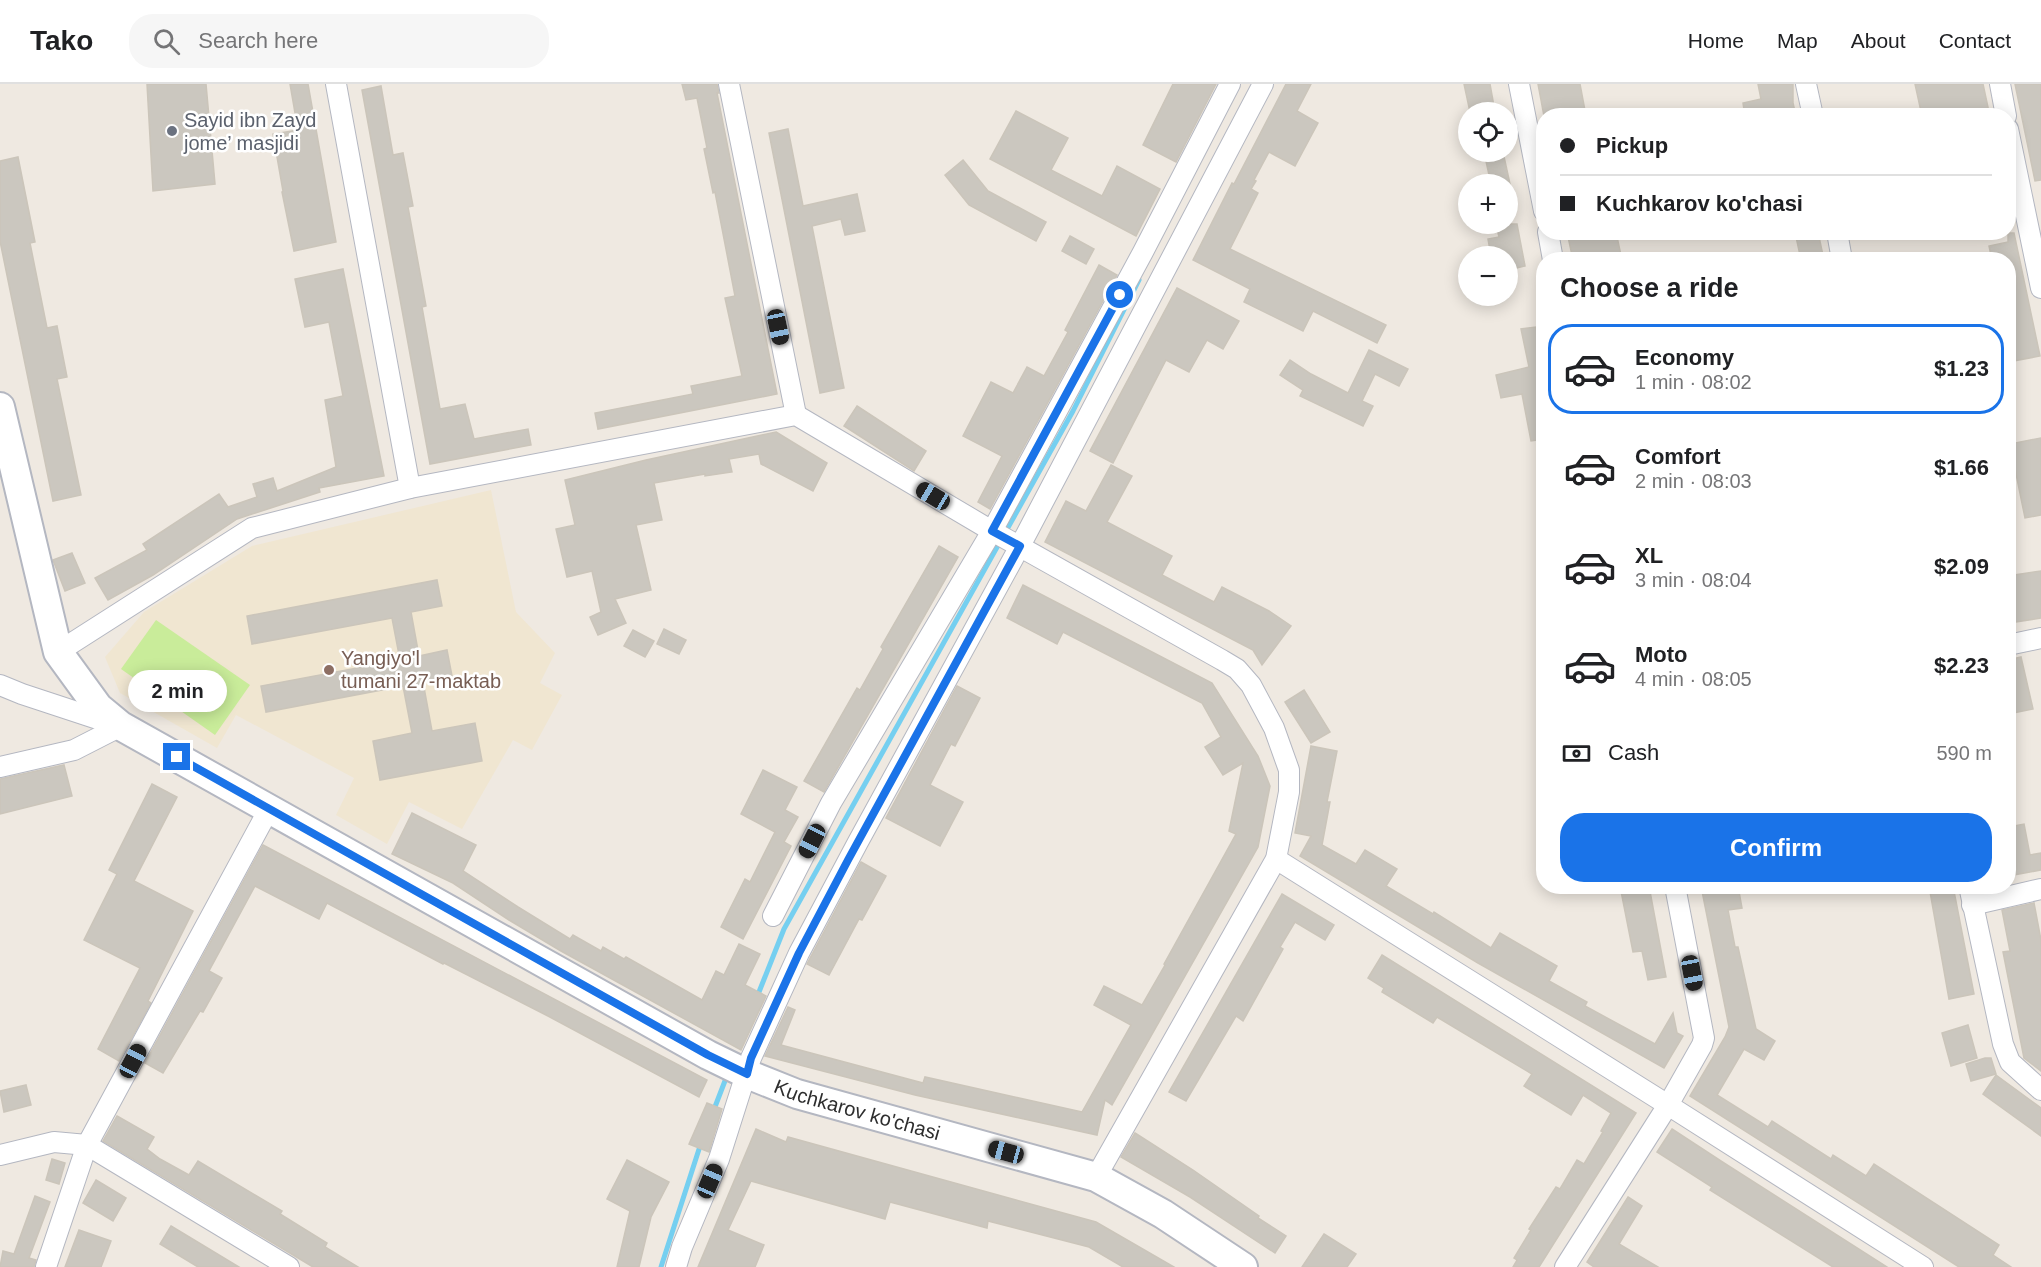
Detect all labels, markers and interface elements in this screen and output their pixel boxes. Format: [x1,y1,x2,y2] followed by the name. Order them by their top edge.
[129,14,549,68] search box
[30,25,93,56] text: Tako
[150,25,183,58] icon: search
[198,28,318,53] text: Search here
[1688,29,1744,52] text: Home
[1777,29,1818,52] text: Map
[1851,29,1906,52] text: About
[1939,29,2011,52] text: Contact
[1458,102,1518,306] map controls
[1458,102,1518,162] button: locate
[183,109,316,154] place label: Sayid ibn Zayd jome’ masjidi
[165,124,179,138] marker: Sayid ibn Zayd jome’ masjidi
[1596,133,1668,158] text: Pickup
[1458,174,1518,234] button: +
[1596,191,1803,216] text: Kuchkarov ko'chasi
[1458,246,1518,306] button: −
[1560,273,1739,303] text: Choose a ride
[1106,281,1133,308] route start
[765,308,791,346] car
[1563,342,1617,396] icon: car
[1635,345,1734,370] text: Economy
[1934,356,1989,381] text: $1.23
[1635,371,1752,393] text: 1 min · 08:02
[1563,441,1617,495] icon: car
[1635,444,1721,469] text: Comfort
[1934,455,1989,480] text: $1.66
[1635,470,1752,492] text: 2 min · 08:03
[913,479,953,513] car
[1563,540,1617,594] icon: car
[1635,543,1663,568] text: XL
[1934,554,1989,579] text: $2.09
[1635,569,1752,591] text: 3 min · 08:04
[1563,639,1617,693] icon: car
[1635,642,1688,667] text: Moto
[341,647,501,692] place label: Yangiyo'l tumani 27-maktab
[1934,653,1989,678] text: $2.23
[322,663,336,677] marker: Yangiyo'l tumani 27-maktab
[1635,668,1752,690] text: 4 min · 08:05
[128,670,226,712] callout: 2 min
[151,680,204,702] text: 2 min
[1560,737,1593,770] icon: cash
[1608,740,1659,765] text: Cash
[1936,742,1992,764] text: 590 m
[163,743,190,770] route end
[1560,813,1992,882] button: Confirm
[796,821,828,861] car
[1680,954,1704,992] car
[117,1041,149,1081] car
[771,1075,943,1144] street label: Kuchkarov ko'chasi
[986,1139,1026,1165] car
[695,1161,725,1201] car

